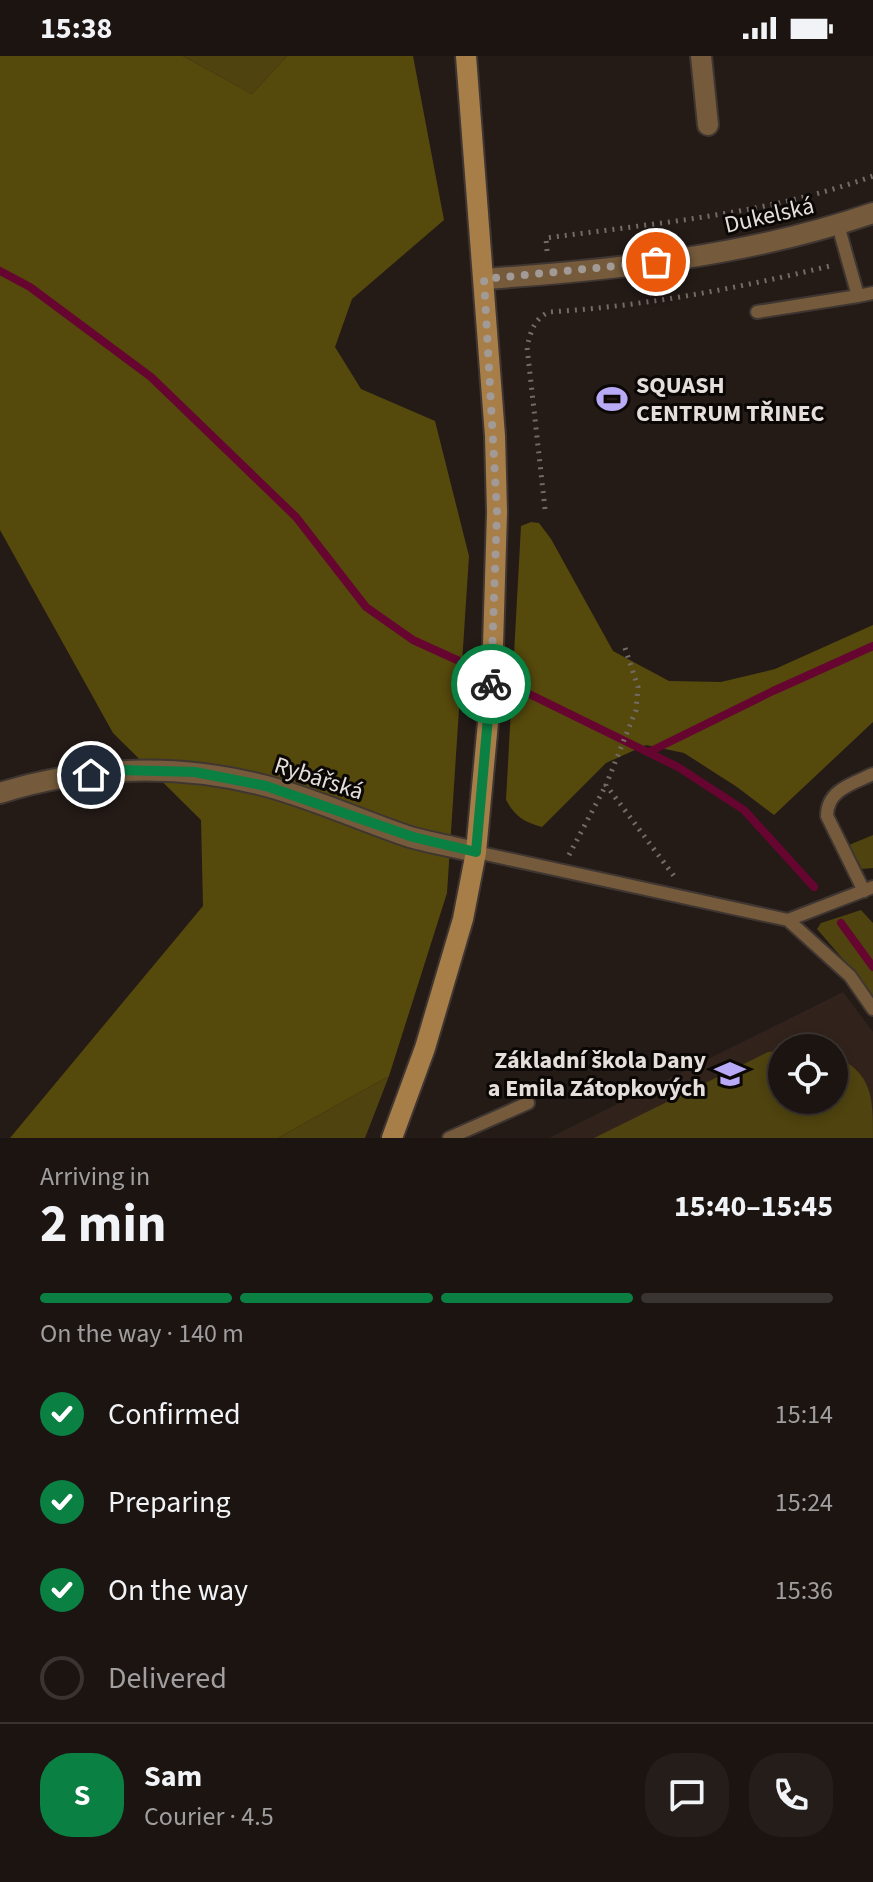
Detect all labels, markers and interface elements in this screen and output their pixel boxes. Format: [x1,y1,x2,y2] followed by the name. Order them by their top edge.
[40,7,112,50] text: 15:38
[721,188,817,243] street label: Dukelská
[622,228,690,296] pin
[634,240,678,284] icon: bag
[636,368,825,431] place label: SQUASH CENTRUM TŘINEC
[595,382,629,416] sports icon: SQUASH CENTRUM TŘINEC
[451,644,531,724] courier
[469,662,513,706] icon: bike
[57,741,125,809] pin
[270,748,368,809] street label: Rybářská
[69,753,113,797] icon: home
[768,1034,848,1114] map controls
[768,1034,848,1114] button: locate
[488,1043,706,1106] place label: Základní škola Dany a Emila Zátopkových
[713,1057,747,1091] school or university icon: Základní škola Dany a Emila Zátopkových
[40,1158,150,1195] text: Arriving in
[674,1185,833,1228] text: 15:40–15:45
[40,1188,167,1262] text: 2 min
[40,1315,244,1352] text: On the way · 140 m
[40,1392,84,1436] icon: check
[108,1393,241,1436] text: Confirmed
[775,1396,833,1433] text: 15:14
[40,1480,84,1524] icon: check
[108,1481,231,1524] text: Preparing
[775,1484,833,1521] text: 15:24
[40,1568,84,1612] icon: check
[108,1569,248,1612] text: On the way
[775,1572,833,1609] text: 15:36
[108,1657,227,1700] text: Delivered
[645,1753,729,1837] button: chat
[749,1753,833,1837] button: phone
[144,1755,202,1798] text: Sam
[74,1774,90,1817] text: S
[144,1798,274,1835] text: Courier · 4.5

